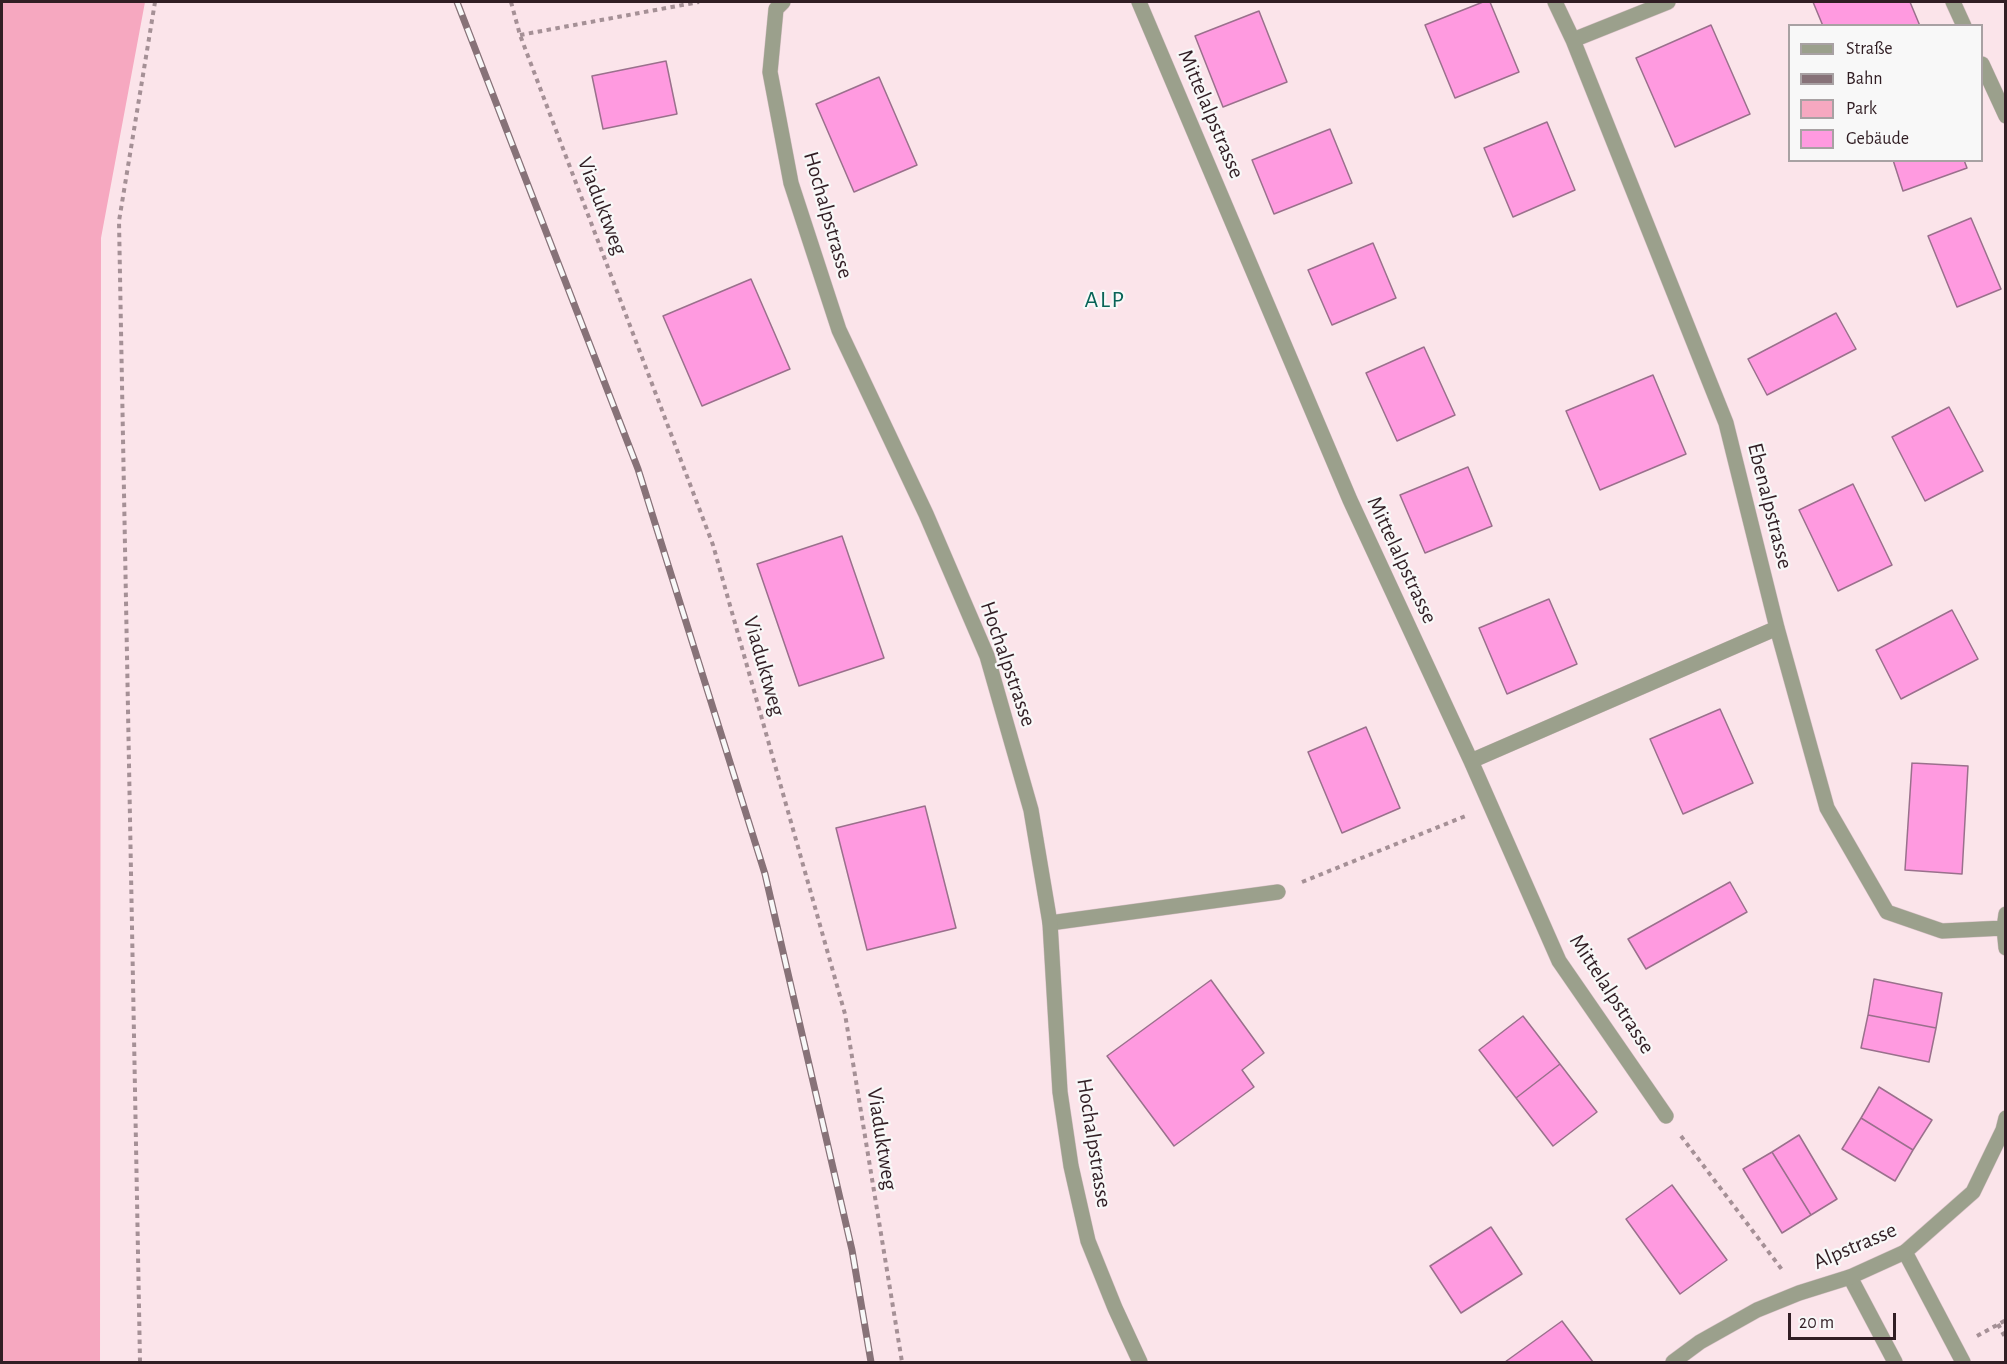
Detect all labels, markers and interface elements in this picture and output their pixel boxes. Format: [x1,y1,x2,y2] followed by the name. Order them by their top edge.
[1788,24,1983,162] legend
[1846,40,1892,58] text: Straße
[1172,46,1250,182] street label: Mittelalpstrasse
[1846,70,1882,88] text: Bahn
[1846,100,1877,118] text: Park
[1846,130,1909,148] text: Gebäude
[797,149,859,281] street label: Hochalpstrasse
[571,153,633,259] street label: Viaduktweg
[1085,286,1125,314] district label: ALP
[1742,440,1798,572] street label: Ebenalpstrasse
[1361,492,1443,628] street label: Mittelalpstrasse
[974,598,1042,730] street label: Hochalpstrasse
[737,613,791,719] street label: Viaduktweg
[1564,929,1660,1059] street label: Mittelalpstrasse
[1071,1076,1117,1210] street label: Hochalpstrasse
[861,1086,903,1192] street label: Viaduktweg
[1809,1217,1901,1275] street label: Alpstrasse
[1791,1301,1899,1339] scale bar
[1799,1314,1834,1332] text: 20 m

